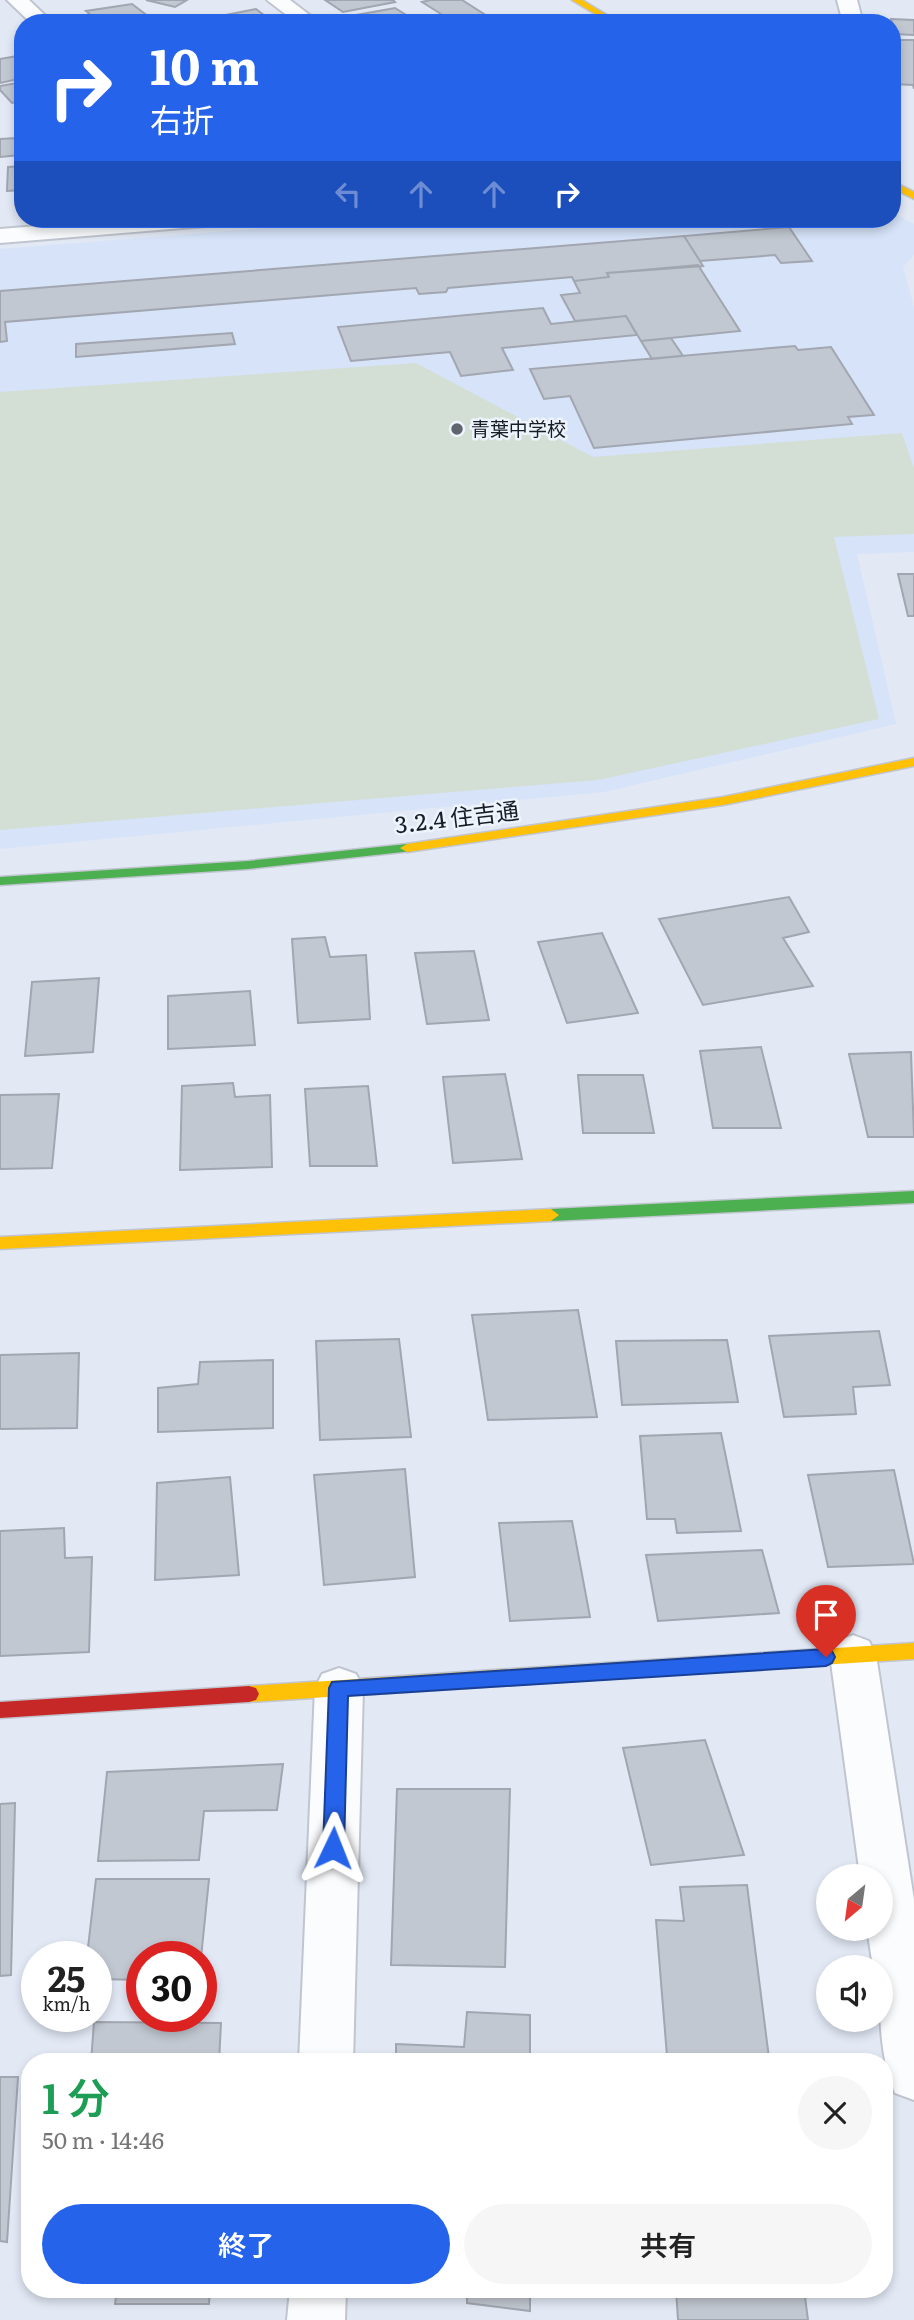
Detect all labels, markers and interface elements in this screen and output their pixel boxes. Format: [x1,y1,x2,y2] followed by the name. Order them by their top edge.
[150,27,259,100] text: 10 m
[35,42,126,133] icon: right
[150,94,214,142] text: 右折
[329,175,367,213] icon: left
[402,175,440,213] icon: ahead
[475,175,513,213] icon: ahead
[548,175,586,213] icon: right
[471,414,566,442] place label: 青葉中学校
[449,421,465,437] marker: 青葉中学校
[393,792,521,840] street label: 3.2.4 住吉通
[796,1585,856,1657] pin
[807,1596,845,1634] icon: arrive
[296,1811,370,1885] position arrow
[816,1864,892,1941] north arrow
[816,1864,893,2032] map controls
[126,1941,217,2032] speed limit sign: 30
[48,1951,85,2003] text: 25
[816,1955,893,2032] button: sound
[43,1990,90,2017] text: km/h
[42,2065,110,2127] text: 1 分
[798,2076,872,2150] button: close
[42,2122,164,2156] text: 50 m · 14:46
[42,2204,450,2284] button: 終了
[464,2204,872,2284] button: 共有

